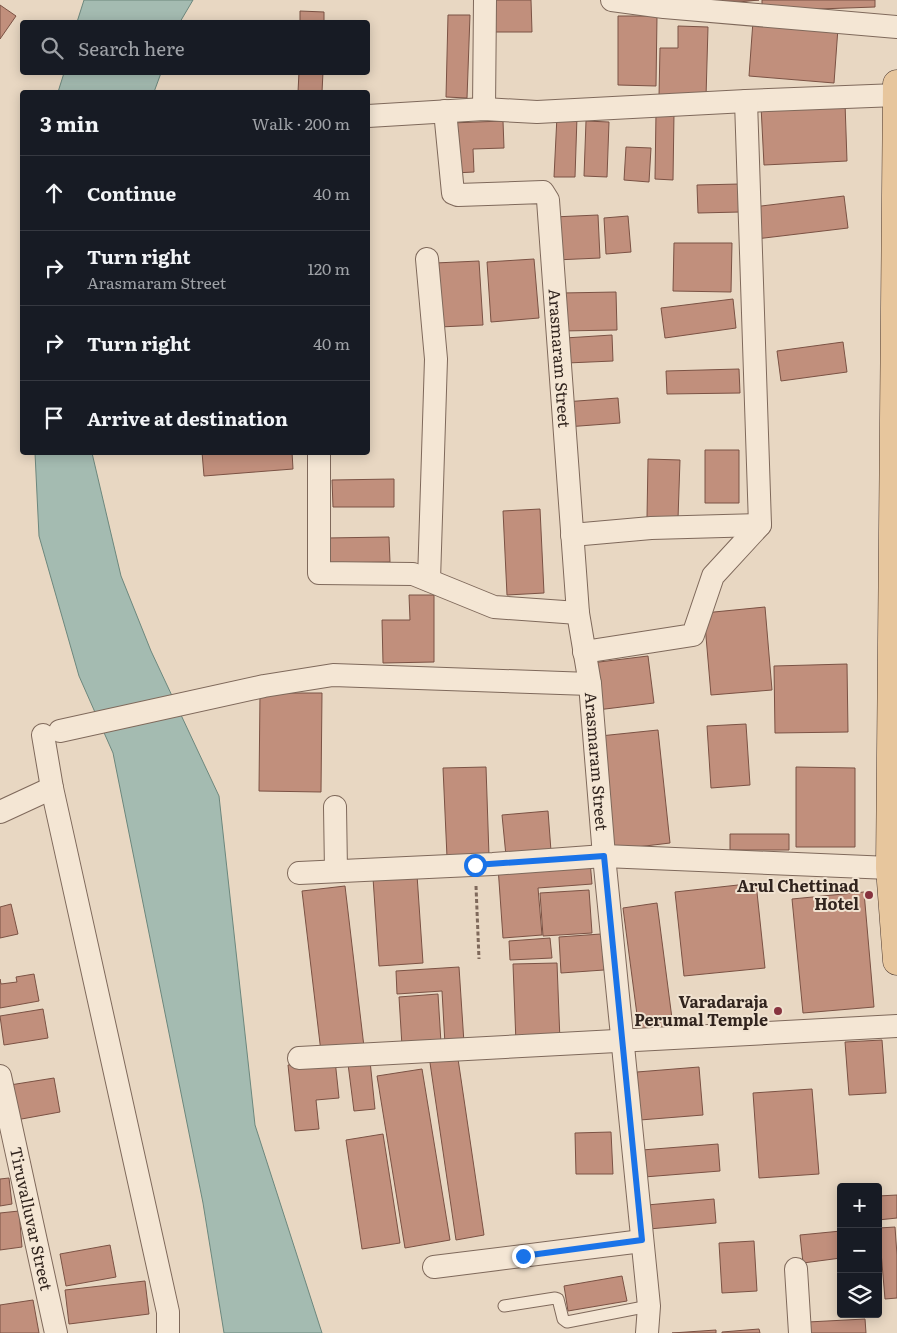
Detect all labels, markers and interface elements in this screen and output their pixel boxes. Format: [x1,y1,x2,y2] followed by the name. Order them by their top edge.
[20,20,370,75] search box
[38,34,66,62] icon: search
[78,34,185,62] text: Search here
[40,107,99,138] text: 3 min
[252,111,350,135] text: Walk · 200 m
[40,179,68,207] icon: ahead
[87,179,176,207] text: Continue
[313,181,350,205] text: 40 m
[87,242,191,270] text: Turn right
[40,254,68,282] icon: right
[307,256,350,280] text: 120 m
[87,270,226,294] text: Arasmaram Street
[543,288,578,429] street label: Arasmaram Street
[40,329,68,357] icon: right
[87,329,191,357] text: Turn right
[313,331,350,355] text: 40 m
[40,404,68,432] icon: arrive
[87,404,288,432] text: Arrive at destination
[580,691,615,832] street label: Arasmaram Street
[464,854,487,877] route start
[737,873,859,915] place label: Arul Chettinad Hotel
[863,889,875,901] marker: Arul Chettinad Hotel
[634,989,769,1031] place label: Varadaraja Perumal Temple
[772,1005,784,1017] marker: Varadaraja Perumal Temple
[5,1144,60,1293] street label: Tiruvalluvar Street
[837,1183,882,1318] map controls
[837,1183,882,1228] button: +
[837,1228,882,1273] button: −
[512,1245,535,1268] route end
[837,1273,882,1318] button: layers

